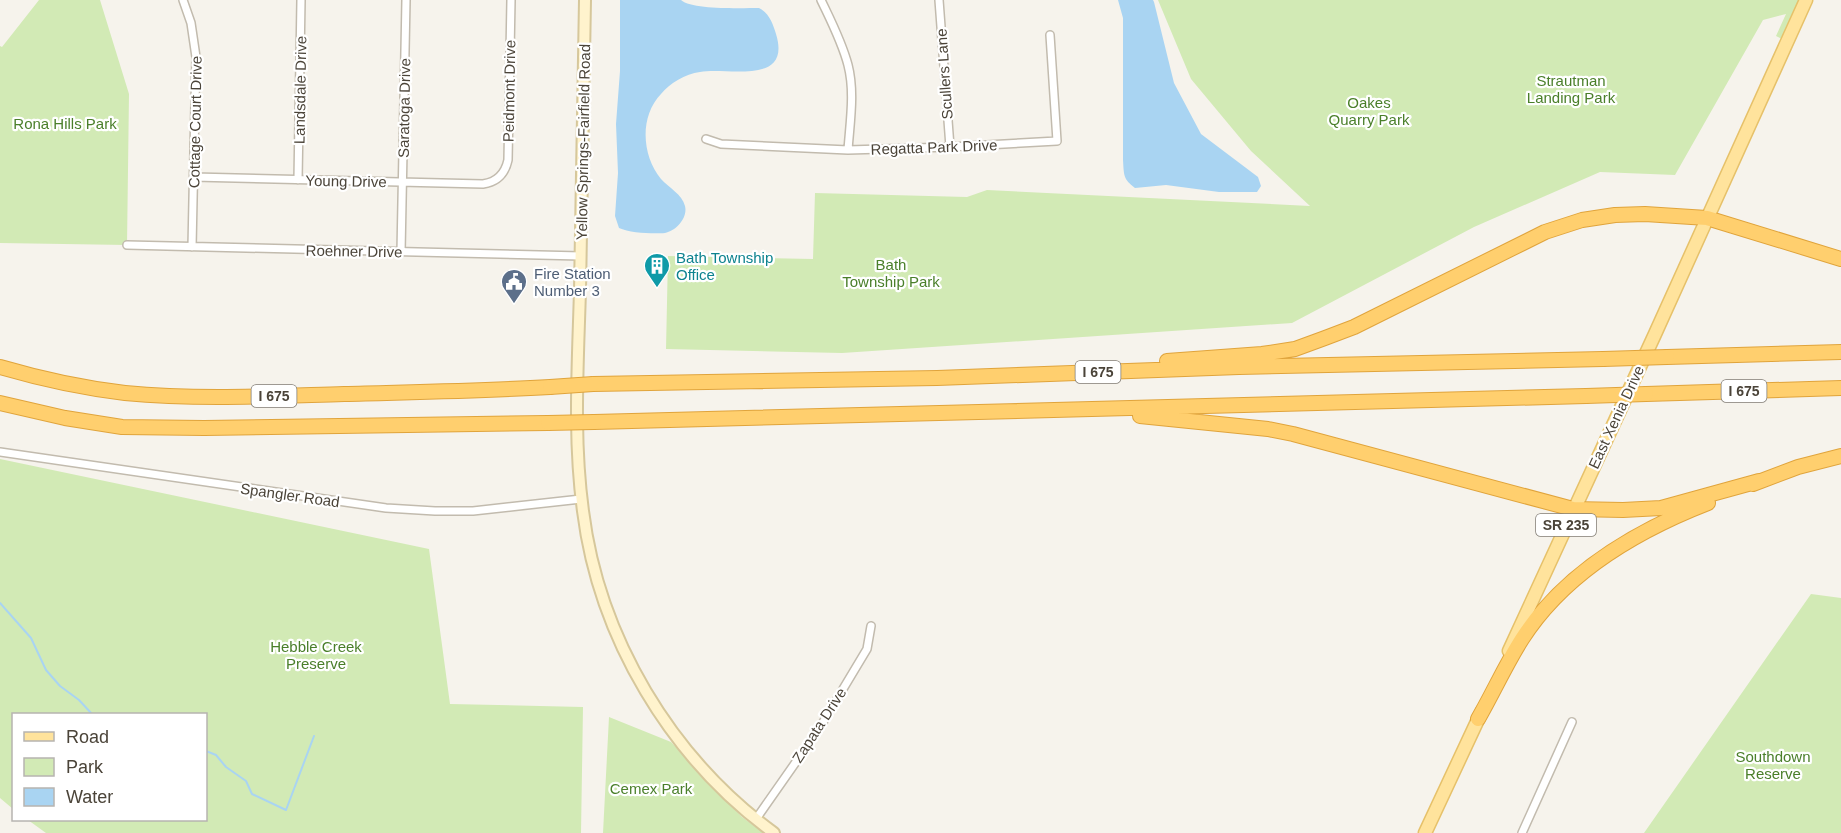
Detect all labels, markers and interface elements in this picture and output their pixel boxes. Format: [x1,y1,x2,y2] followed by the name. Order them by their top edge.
[932,28,956,120] street label: Scullers Lane
[291,36,309,144] street label: Landsdale Drive
[500,40,518,142] street label: Peidmont Drive
[573,44,593,240] street label: Yellow Springs-Fairfield Road
[185,56,205,188] street label: Cottage Court Drive
[395,58,413,158] street label: Saratoga Drive
[1527,72,1616,106] park label: Strautman Landing Park
[1329,94,1410,128] park label: Oakes Quarry Park
[13,115,117,132] park label: Rona Hills Park
[870,136,998,158] street label: Regatta Park Drive
[305,172,387,190] street label: Young Drive
[305,242,403,260] street label: Roehner Drive
[676,249,773,283] place label: Bath Township Office
[642,251,672,289] building icon: Bath Township Office
[842,256,940,290] park label: Bath Township Park
[534,265,611,299] place label: Fire Station Number 3
[499,267,529,305] public building icon: Fire Station Number 3
[1076,361,1120,383] road number: I 675
[1585,363,1647,471] street label: East Xenia Drive
[1722,380,1766,402] road number: I 675
[252,385,296,407] road number: I 675
[239,480,341,510] street label: Spangler Road
[1536,514,1596,536] road number: SR 235
[270,638,362,672] park label: Hebble Creek Preserve
[788,684,850,766] street label: Zapata Drive
[12,713,207,821] legend
[66,727,109,747] text: Road
[1735,748,1811,782] park label: Southdown Reserve
[66,757,104,777] text: Park
[610,780,693,797] park label: Cemex Park
[66,787,113,807] text: Water

